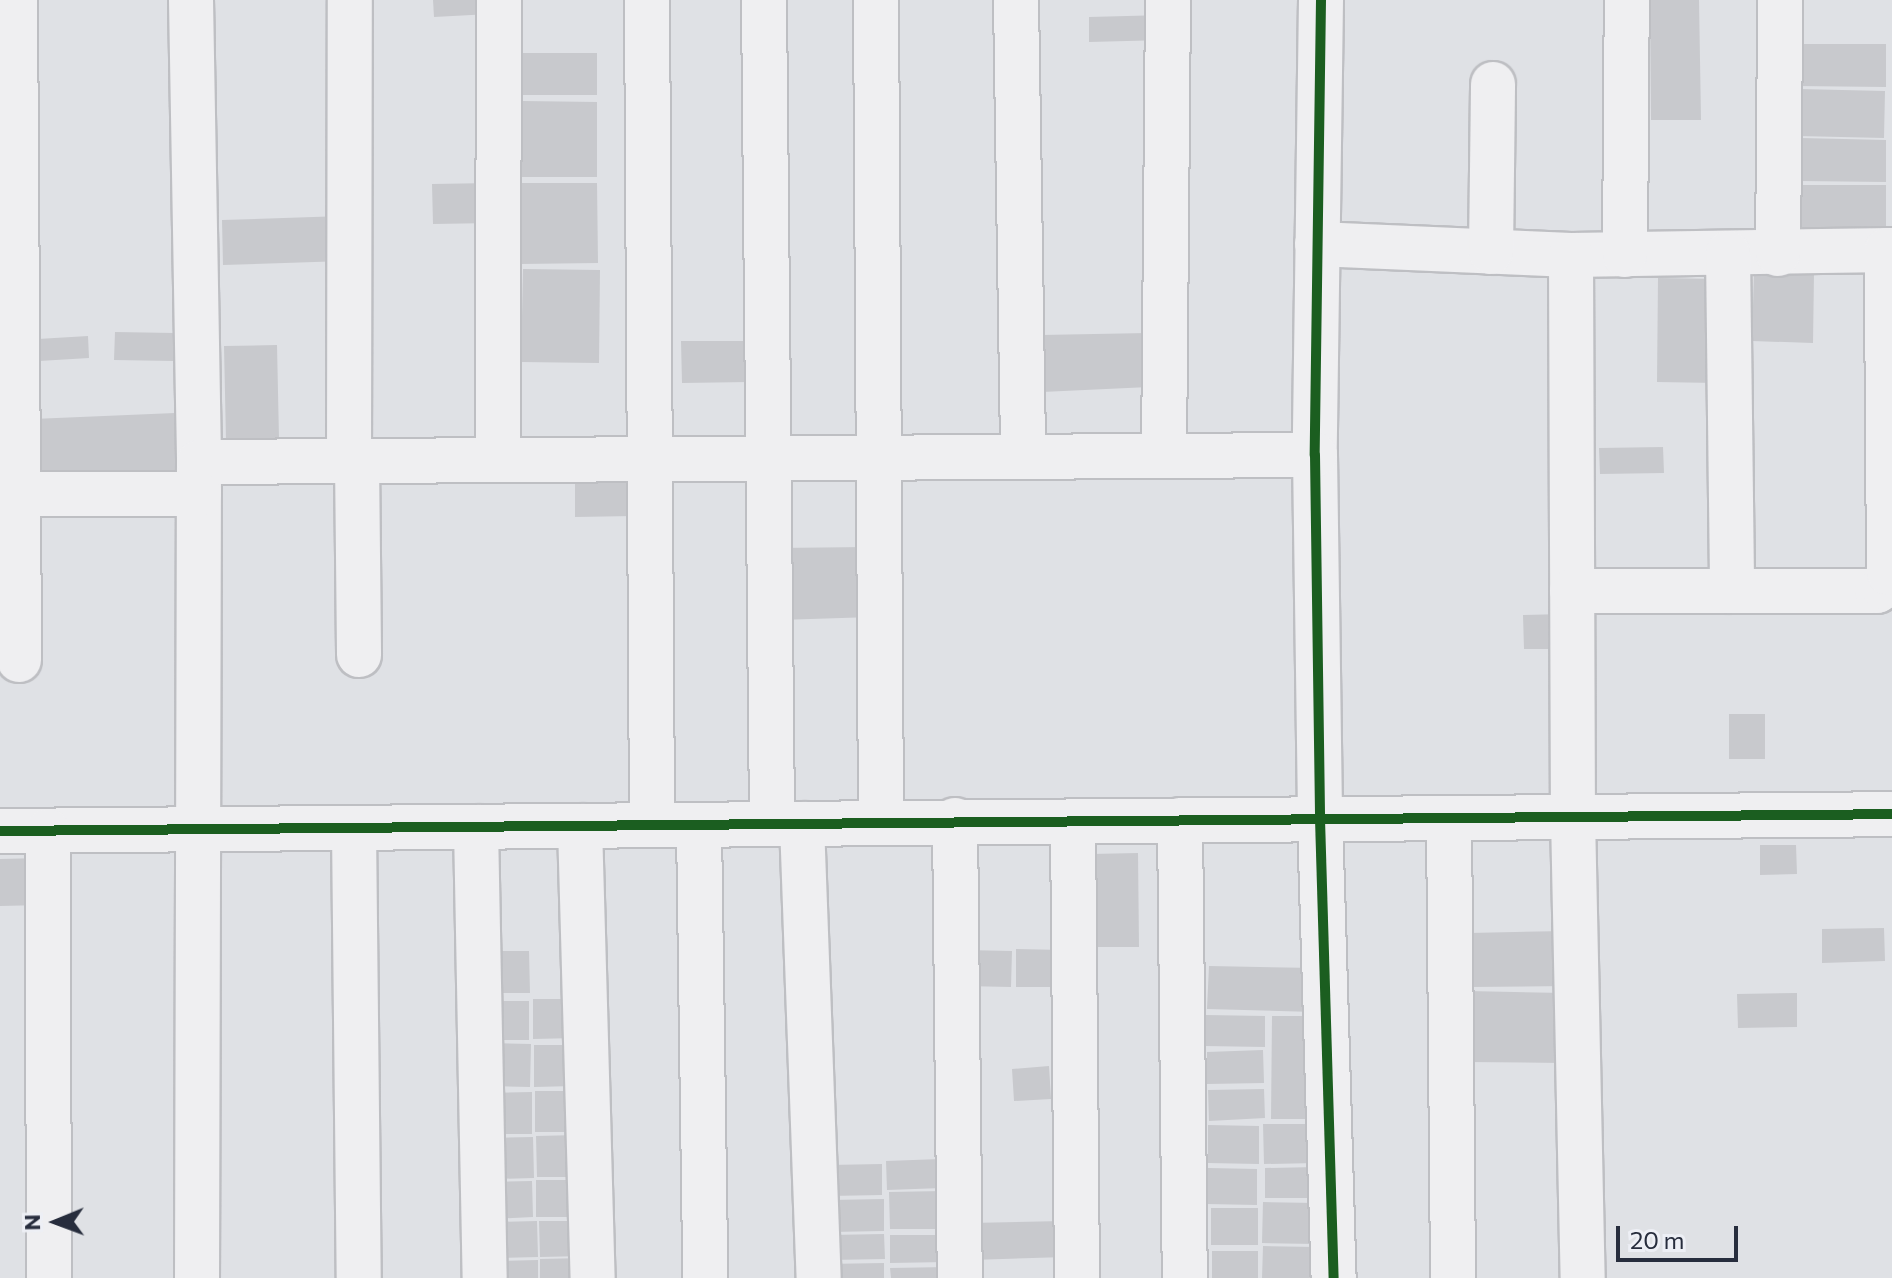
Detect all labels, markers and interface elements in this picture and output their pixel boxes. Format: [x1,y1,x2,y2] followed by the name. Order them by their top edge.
[16,1182,96,1262] north arrow
[1620,1210,1742,1260] scale bar
[18,1214,45,1231] text: N
[1630,1225,1684,1254] text: 20 m

